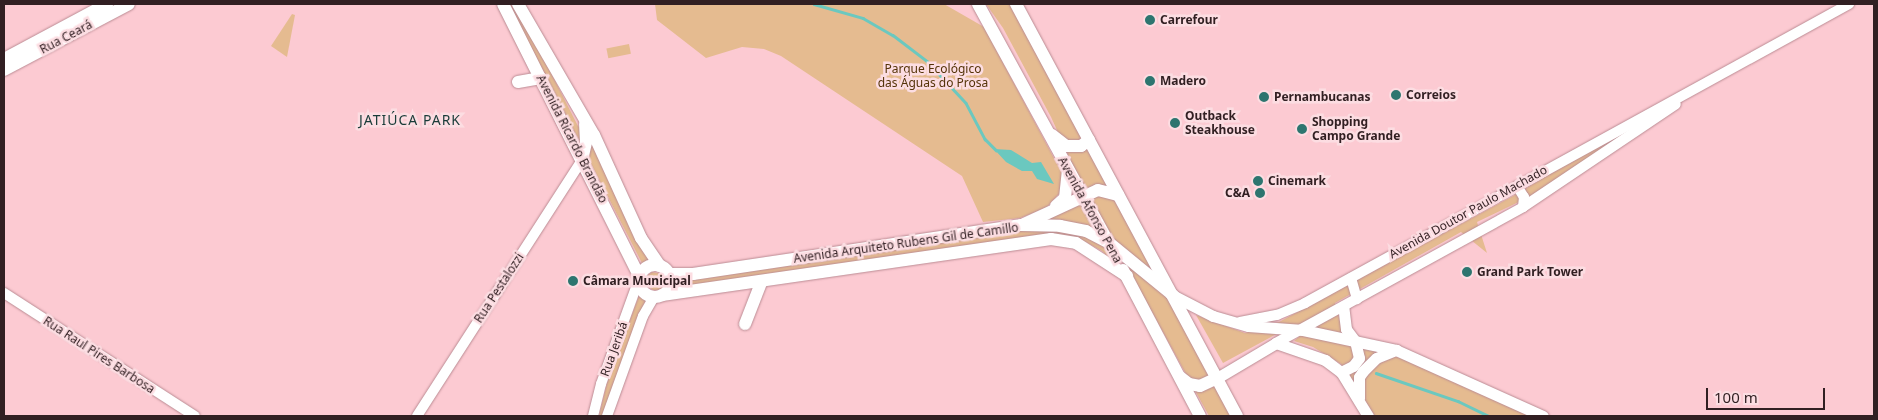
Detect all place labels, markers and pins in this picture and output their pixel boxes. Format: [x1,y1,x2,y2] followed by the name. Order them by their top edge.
[1160,13,1218,27] place label: Carrefour
[1144,14,1156,26] marker: Carrefour
[1160,74,1206,88] place label: Madero
[1144,75,1156,87] marker: Madero
[1406,88,1456,102] place label: Correios
[1390,89,1402,101] marker: Correios
[1274,90,1370,104] place label: Pernambucanas
[1258,91,1270,103] marker: Pernambucanas
[1185,109,1255,137] place label: Outback Steakhouse
[1312,115,1400,143] place label: Shopping Campo Grande
[1169,117,1181,129] marker: Outback Steakhouse
[1296,123,1308,135] marker: Shopping Campo Grande
[1268,174,1326,188] place label: Cinemark
[1252,175,1264,187] marker: Cinemark
[1225,186,1250,200] place label: C&A
[1254,187,1266,199] marker: C&A
[1477,265,1583,279] place label: Grand Park Tower
[1461,266,1473,278] marker: Grand Park Tower
[583,274,691,288] place label: Câmara Municipal
[567,275,579,287] marker: Câmara Municipal

